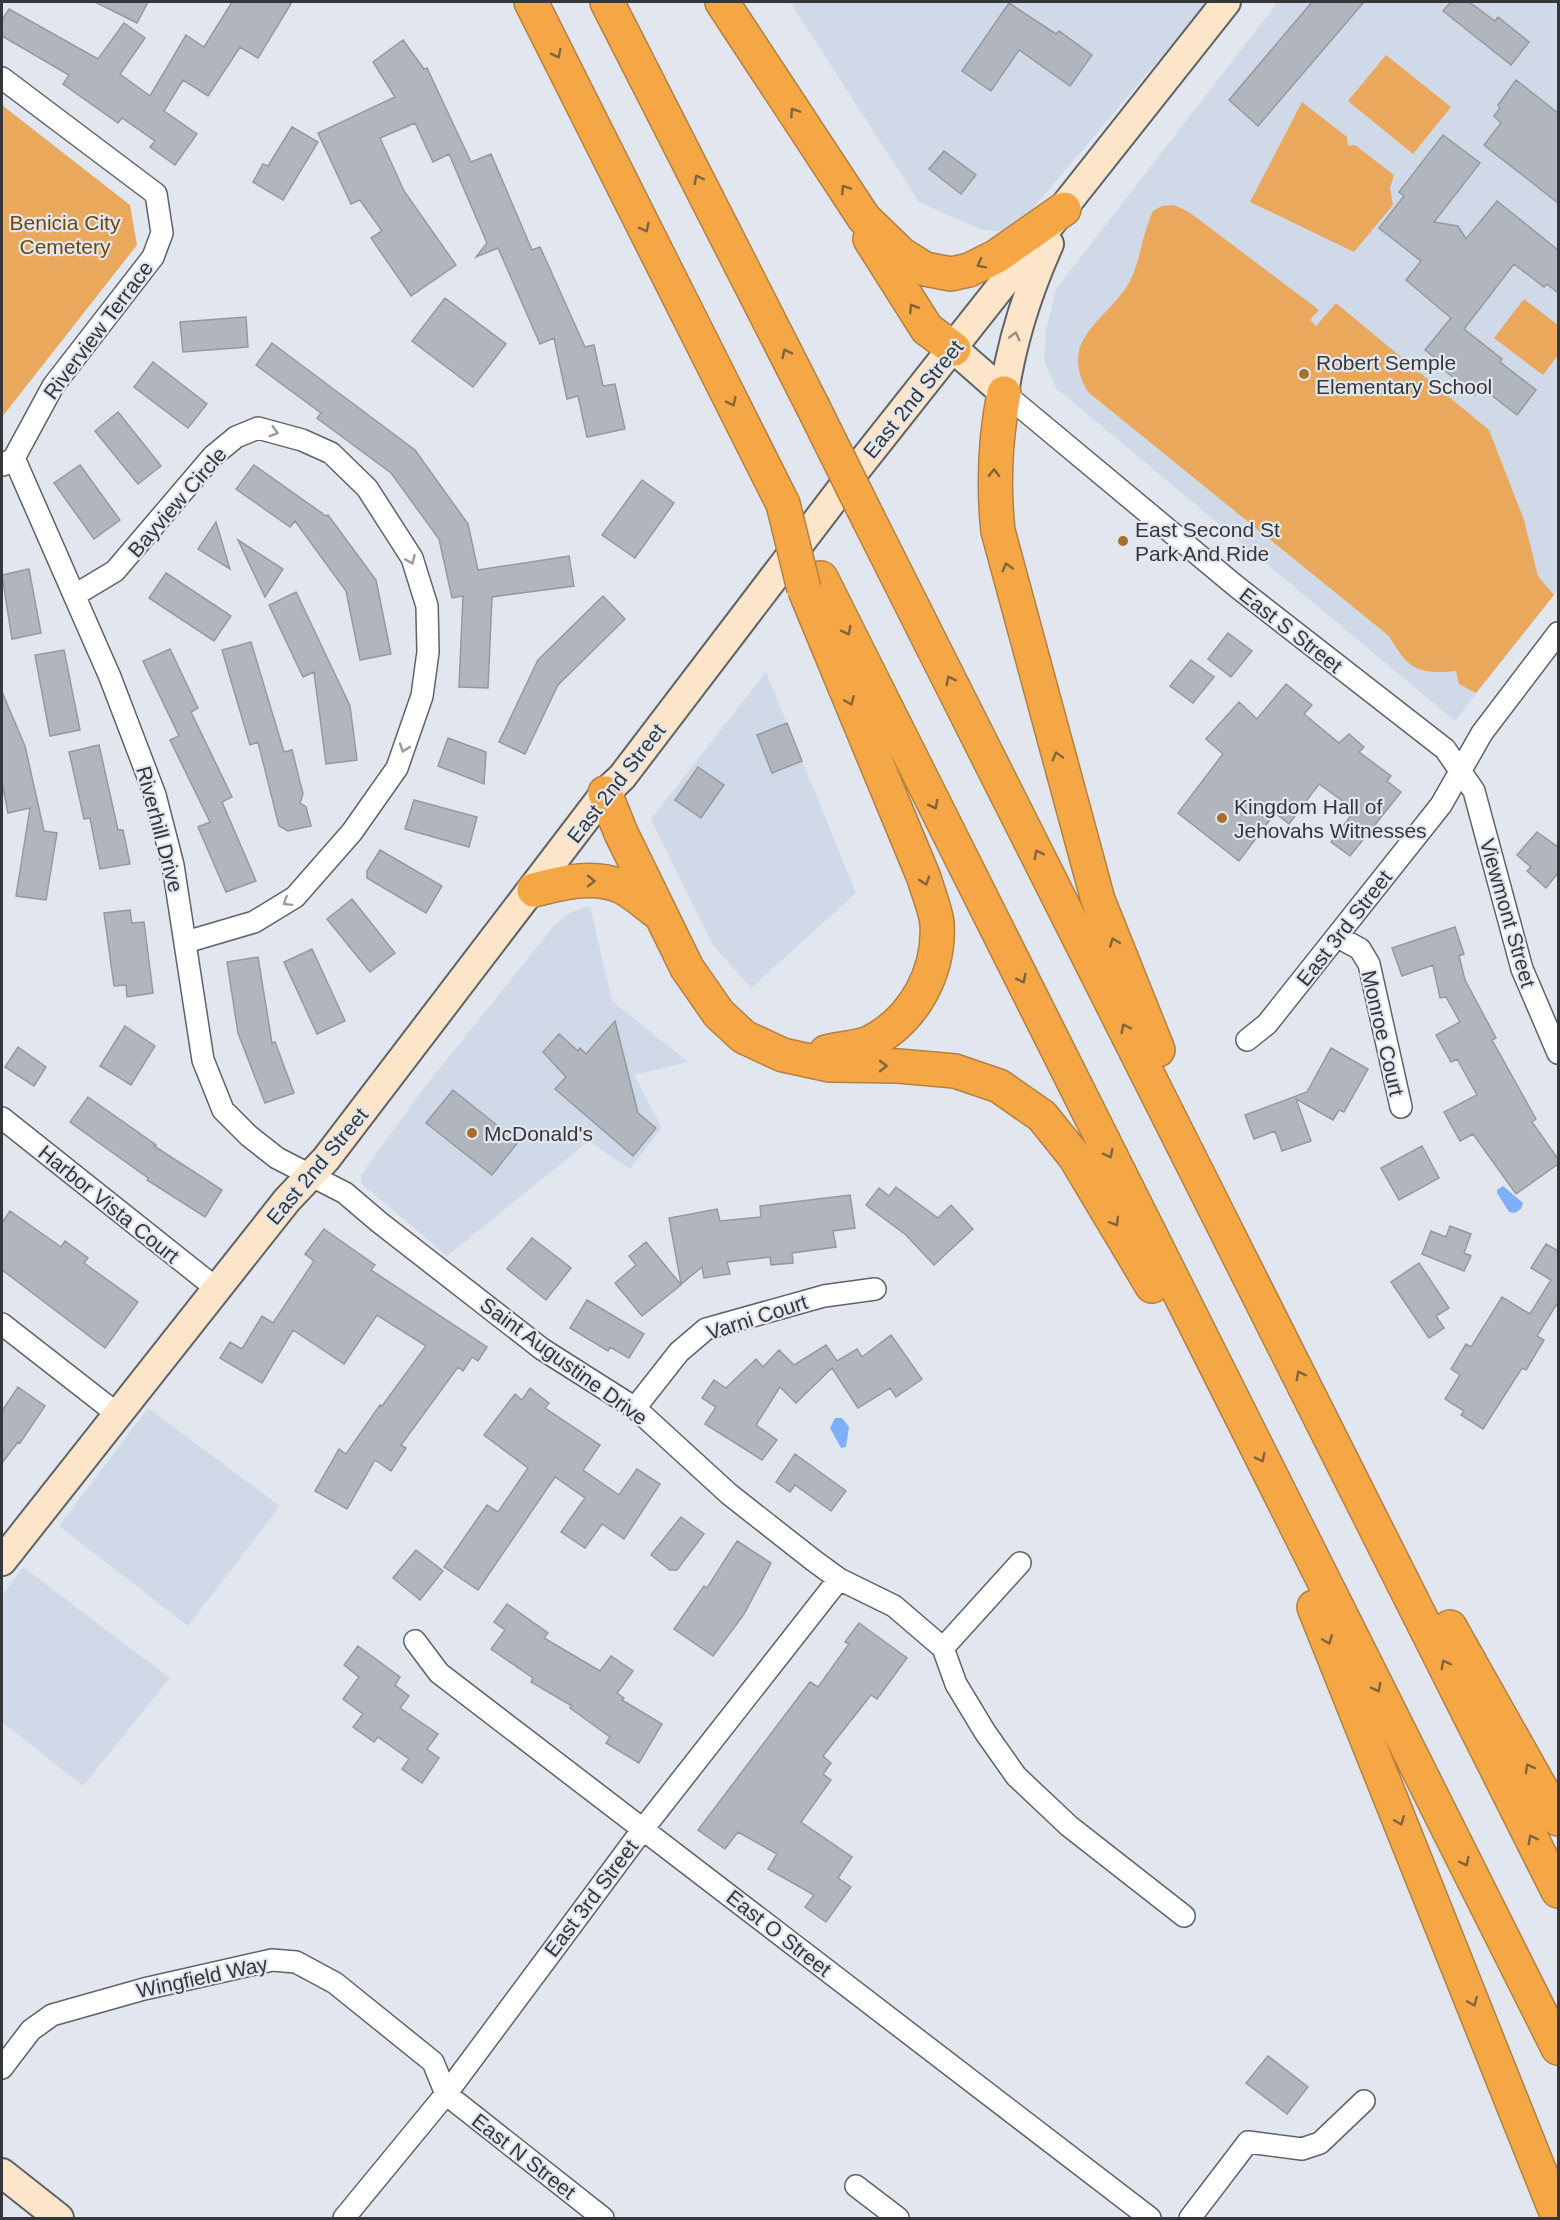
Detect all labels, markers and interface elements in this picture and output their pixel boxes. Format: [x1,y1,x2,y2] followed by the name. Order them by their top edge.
[550,47,562,58] one-way arrow
[790,108,802,118] one-way arrow
[694,174,706,185] one-way arrow
[841,185,852,196] one-way arrow
[10,211,121,258] park label: Benicia City Cemetery
[638,221,649,232] one-way arrow
[39,257,157,403] street label: Riverview Terrace
[976,257,987,269] one-way arrow
[909,304,921,314] one-way arrow
[1008,331,1020,342] one-way arrow
[859,335,968,462] street label: East 2nd Street
[782,348,793,359] one-way arrow
[1316,351,1492,398] place label: Robert Semple Elementary School
[1297,367,1311,381] marker: Robert Semple Elementary School
[725,396,736,407] one-way arrow
[269,425,279,438] one-way arrow
[123,442,231,562] street label: Bayview Circle
[988,468,1001,477] one-way arrow
[1135,518,1280,565] place label: East Second St Park And Ride
[1116,534,1130,548] marker: East Second St Park And Ride
[404,553,416,564] one-way arrow
[1002,562,1015,572] one-way arrow
[1235,583,1347,677] street label: East S Street
[840,624,851,635] one-way arrow
[946,676,957,686] one-way arrow
[843,695,855,706] one-way arrow
[562,719,670,847] street label: East 2nd Street
[399,742,411,753] one-way arrow
[1052,751,1064,762] one-way arrow
[132,763,188,895] street label: Riverhill Drive
[1234,795,1427,842] place label: Kingdom Hall of Jehovahs Witnesses
[927,799,939,810] one-way arrow
[1215,811,1229,825] marker: Kingdom Hall of Jehovahs Witnesses
[1476,836,1540,990] street label: Viewmont Street
[1033,850,1045,861] one-way arrow
[1292,866,1396,990] street label: East 3rd Street
[587,875,596,887] one-way arrow
[917,875,930,886] one-way arrow
[283,894,293,906] one-way arrow
[1109,937,1121,948] one-way arrow
[1357,968,1409,1098] street label: Monroe Court
[1014,973,1026,984] one-way arrow
[1121,1024,1132,1035] one-way arrow
[879,1060,888,1072] one-way arrow
[262,1103,372,1229] street label: East 2nd Street
[484,1122,593,1145] place label: McDonald's
[465,1126,479,1140] marker: McDonald's
[34,1140,184,1268] street label: Harbor Vista Court
[1102,1147,1113,1158] one-way arrow
[1107,1216,1119,1226] one-way arrow
[704,1290,810,1344] street label: Varni Court
[476,1293,652,1429] street label: Saint Augustine Drive
[1296,1370,1307,1381] one-way arrow
[1253,1451,1265,1462] one-way arrow
[1321,1634,1333,1645] one-way arrow
[1441,1660,1452,1671] one-way arrow
[1370,1682,1381,1692] one-way arrow
[1525,1764,1536,1775] one-way arrow
[1393,1815,1405,1826] one-way arrow
[1528,1834,1540,1845] one-way arrow
[540,1835,642,1961] street label: East 3rd Street
[1458,1856,1469,1866] one-way arrow
[722,1885,836,1981] street label: East O Street
[134,1952,270,2002] street label: Wingfield Way
[1465,1997,1478,2007] one-way arrow
[468,2108,580,2204] street label: East N Street

